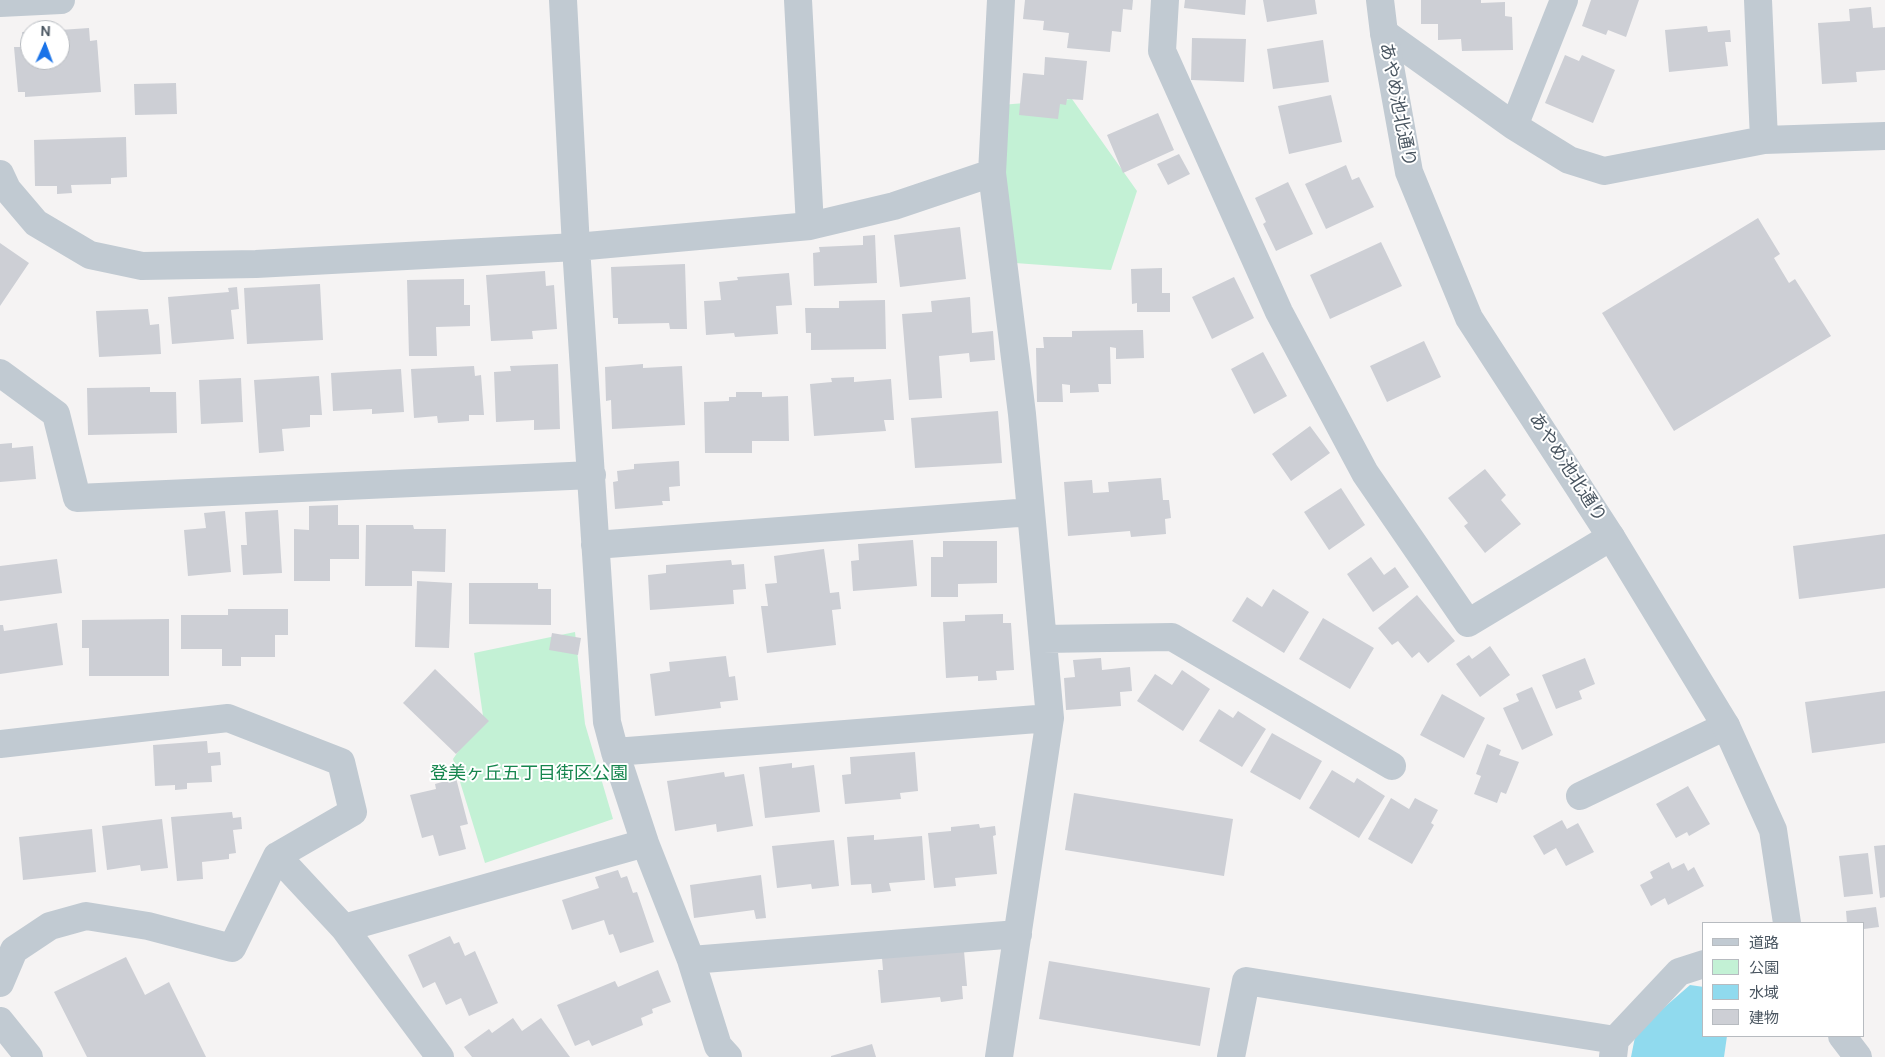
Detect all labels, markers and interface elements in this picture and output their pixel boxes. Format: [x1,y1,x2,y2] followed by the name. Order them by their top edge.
[20,20,70,70] north arrow
[40,22,51,40] text: N
[1374,41,1420,169] street label: あやめ池北通り
[1524,409,1610,527] street label: あやめ池北通り
[430,763,628,785] park label: 登美ヶ丘五丁目街区公園
[1702,922,1865,1037] legend
[1749,933,1779,953] text: 道路
[1749,958,1779,978] text: 公園
[1749,983,1779,1003] text: 水域
[1749,1008,1779,1028] text: 建物

